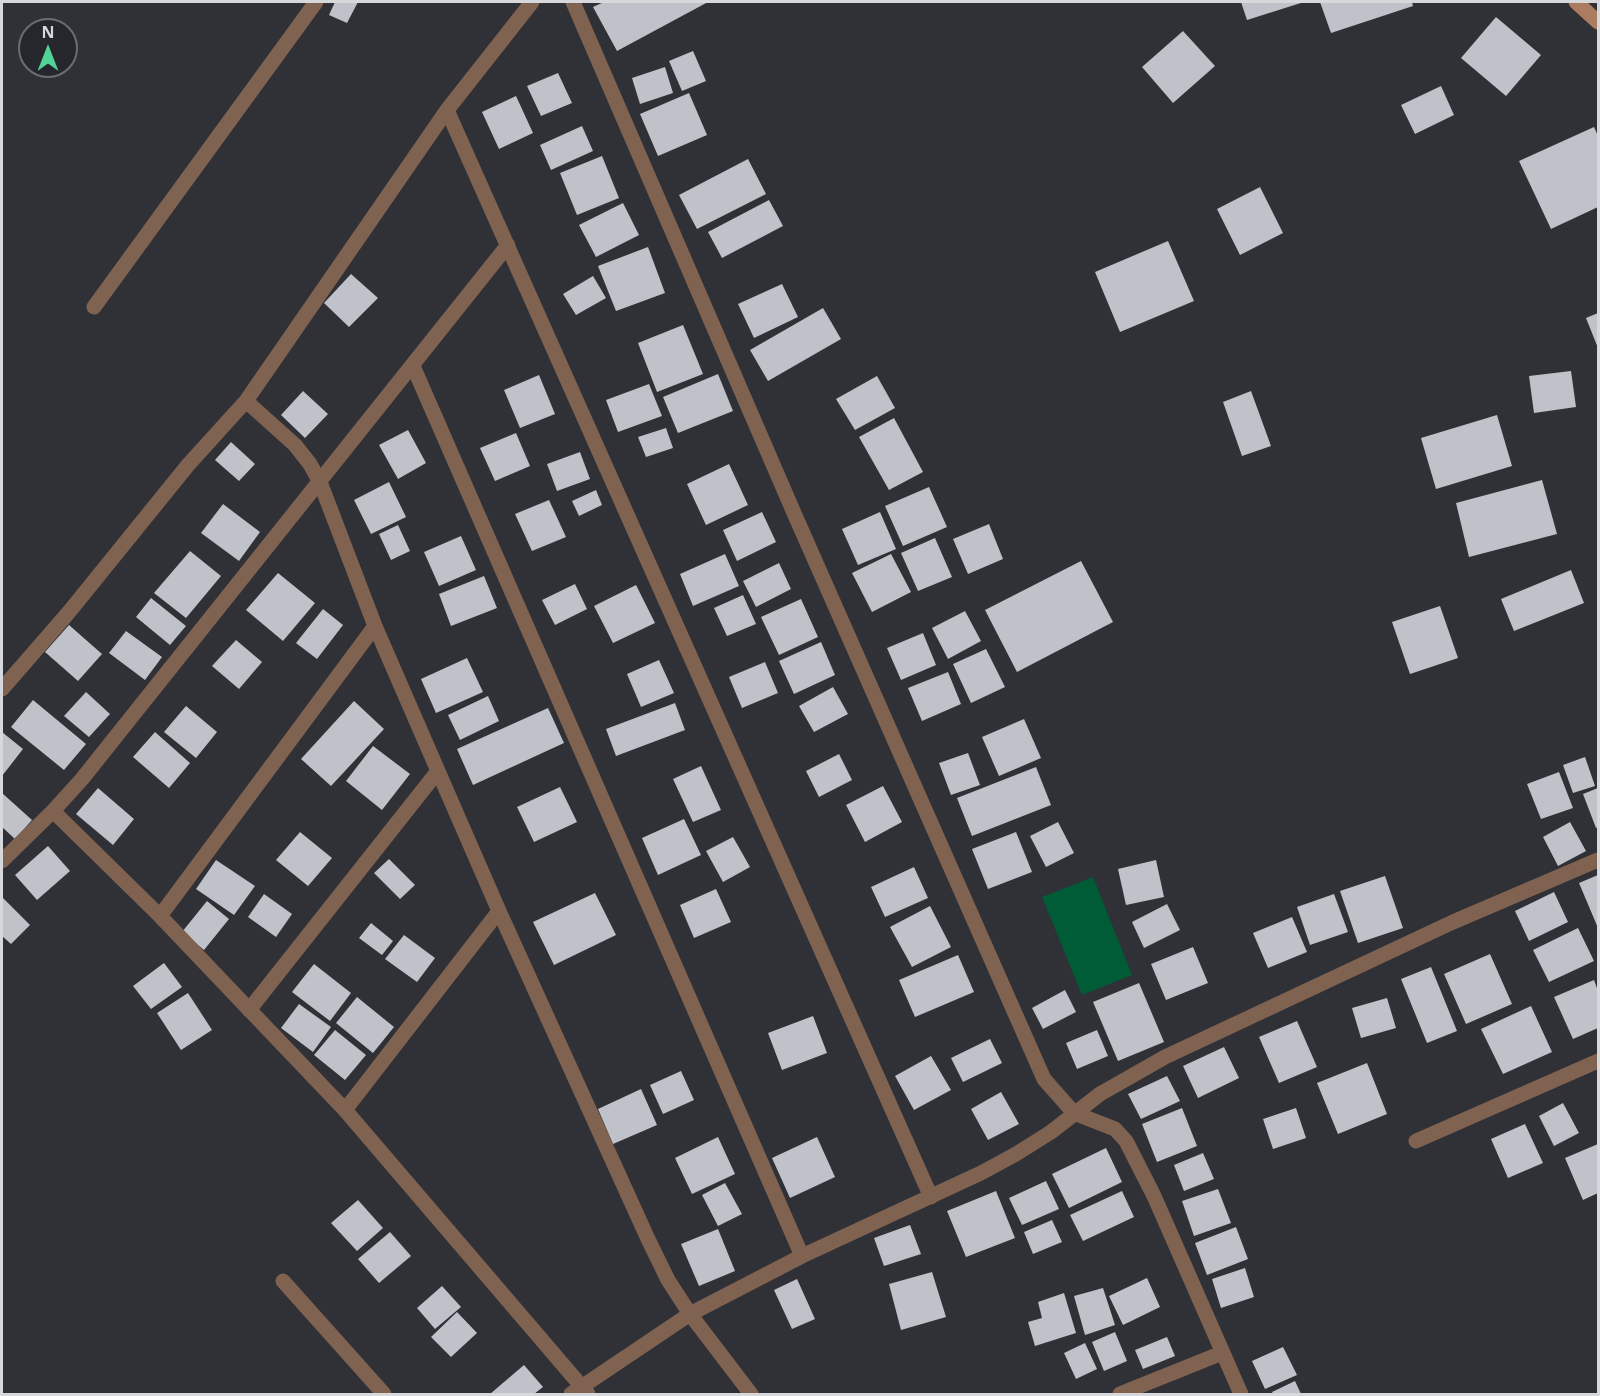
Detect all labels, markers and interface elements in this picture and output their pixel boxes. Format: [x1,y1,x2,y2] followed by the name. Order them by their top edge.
[18,18,78,78] north arrow
[41,21,55,43] text: N

